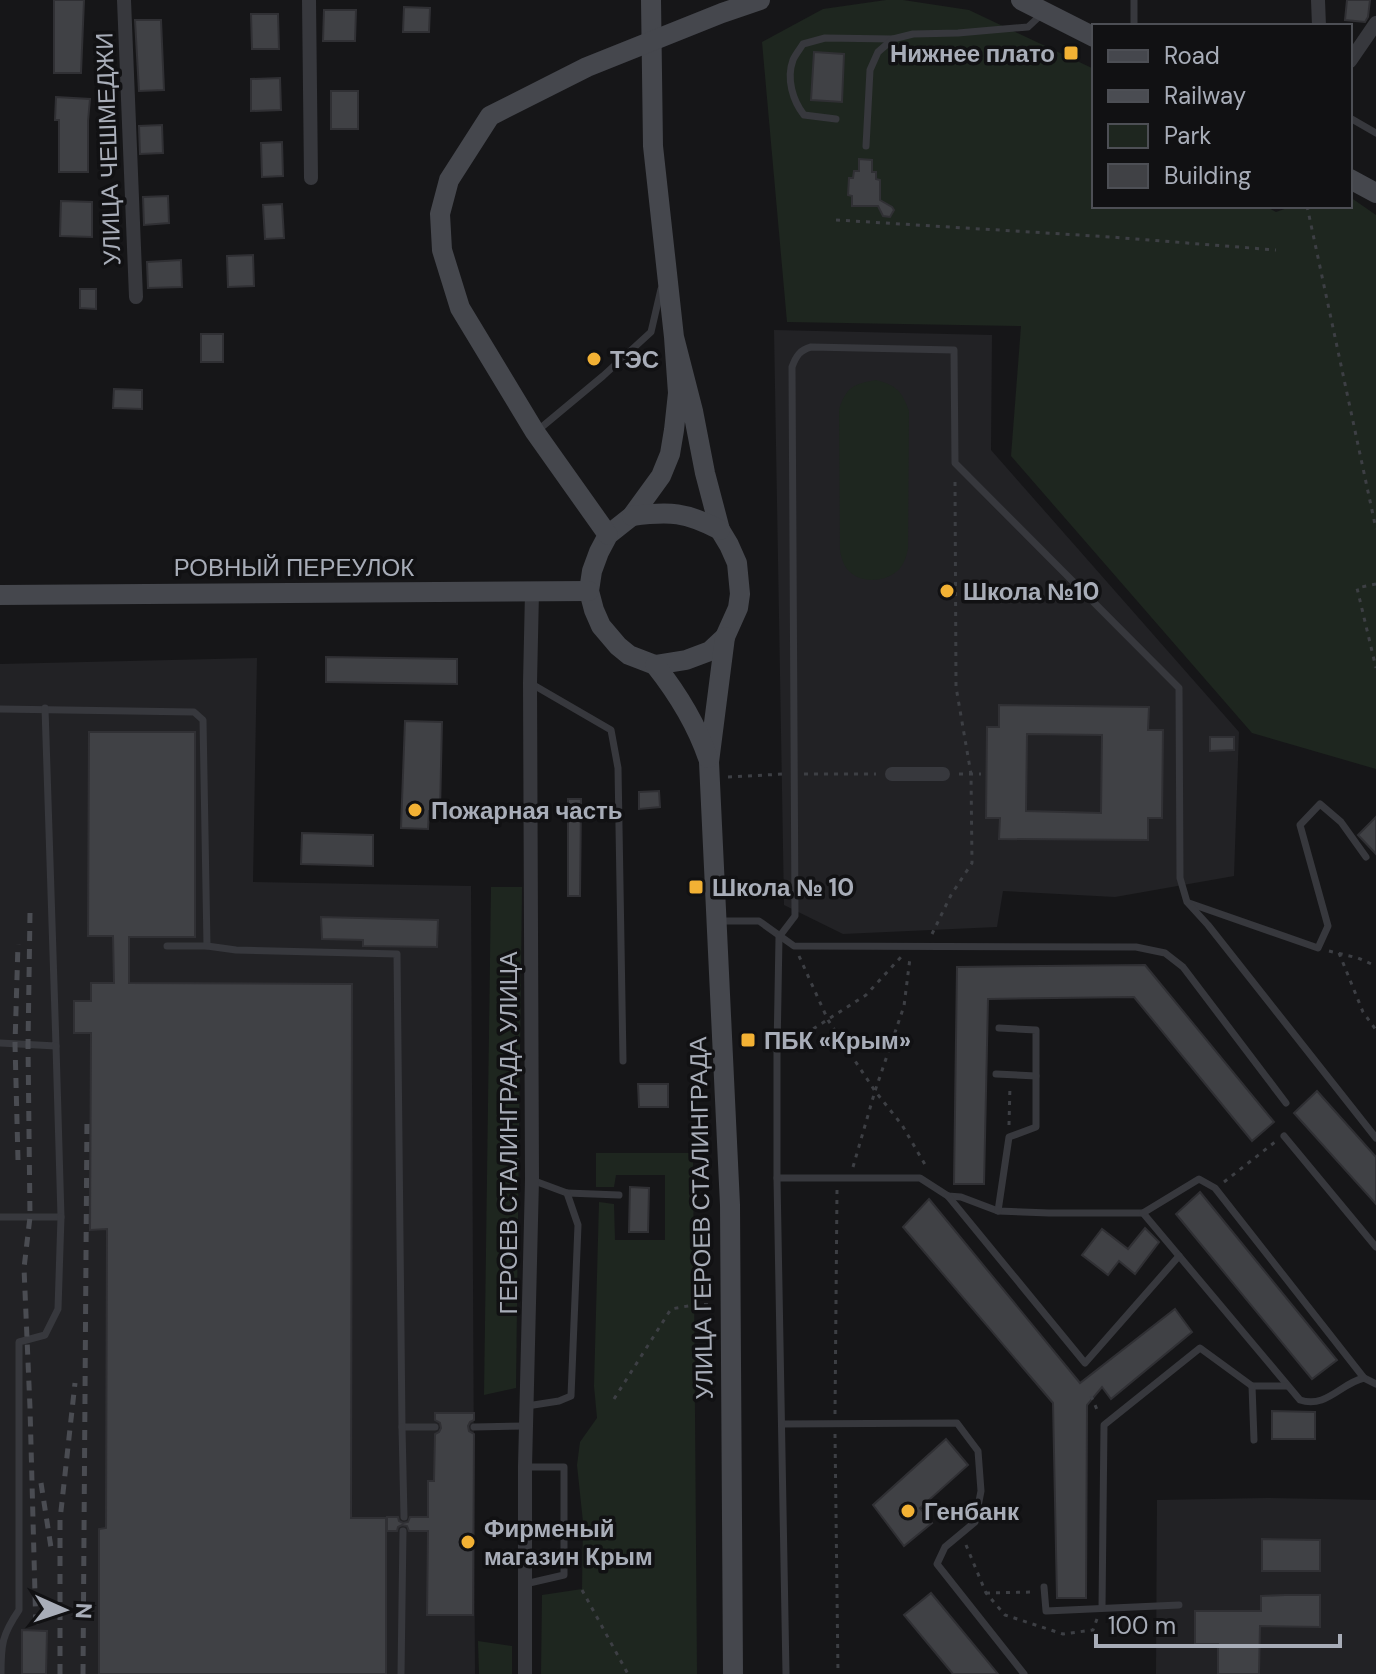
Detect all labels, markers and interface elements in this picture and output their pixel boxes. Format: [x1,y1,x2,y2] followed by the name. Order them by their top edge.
[1092,24,1352,208] legend
[88,32,128,266] street label: УЛИЦА ЧЕШМЕДЖИ
[890,38,1055,69] place label: Нижнее плато
[1164,40,1220,71] text: Road
[1062,44,1080,62] marker: Нижнее плато
[1164,80,1246,111] text: Railway
[1164,120,1211,151] text: Park
[1164,160,1251,191] text: Building
[610,344,659,375] place label: ТЭС
[585,350,603,368] marker: ТЭС
[174,552,414,583] street label: РОВНЫЙ ПЕРЕУЛОК
[963,576,1100,607] place label: Школа №10
[938,582,956,600] marker: Школа №10
[431,795,623,826] place label: Пожарная часть
[406,801,424,819] marker: Пожарная часть
[712,872,854,903] place label: Школа № 10
[687,878,705,896] marker: Школа № 10
[493,952,524,1314] street label: ГЕРОЕВ СТАЛИНГРАДА УЛИЦА
[764,1025,911,1056] place label: ПБК «Крым»
[739,1031,757,1049] marker: ПБК «Крым»
[682,1036,720,1400] street label: УЛИЦА ГЕРОЕВ СТАЛИНГРАДА
[924,1496,1020,1527] place label: Генбанк
[899,1502,917,1520] marker: Генбанк
[484,1513,653,1572] place label: Фирменый магазин Крым
[459,1533,477,1551] marker: Фирменый магазин Крым
[24,1570,104,1650] north arrow
[1096,1598,1340,1648] scale bar
[69,1602,98,1620] text: N
[1108,1610,1176,1641] text: 100 m

